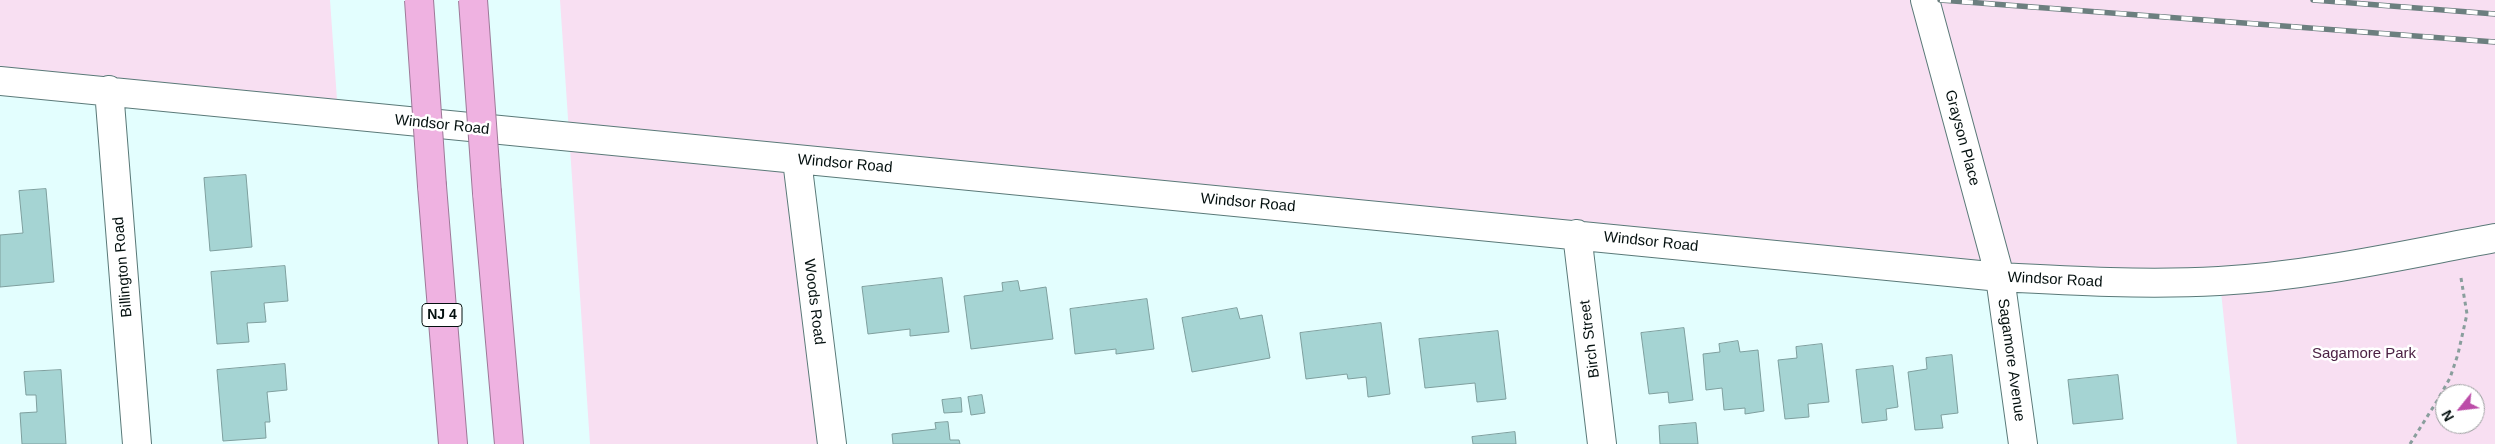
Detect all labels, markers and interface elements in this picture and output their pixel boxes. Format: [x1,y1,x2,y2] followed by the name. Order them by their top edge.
[1941,88,1983,188] street label: Grayson Place
[394,111,490,139] street label: Windsor Road
[797,151,893,177] street label: Windsor Road
[1200,190,1296,216] street label: Windsor Road
[110,216,136,318] street label: Billington Road
[1603,228,1699,256] street label: Windsor Road
[800,258,828,346] street label: Woods Road
[2007,269,2103,291] street label: Windsor Road
[1993,297,2029,423] street label: Sagamore Avenue
[1576,299,1604,379] street label: Birch Street
[422,304,462,326] road number: NJ 4
[2312,345,2416,363] park label: Sagamore Park
[2435,384,2485,434] north arrow
[2438,407,2457,424] text: N

